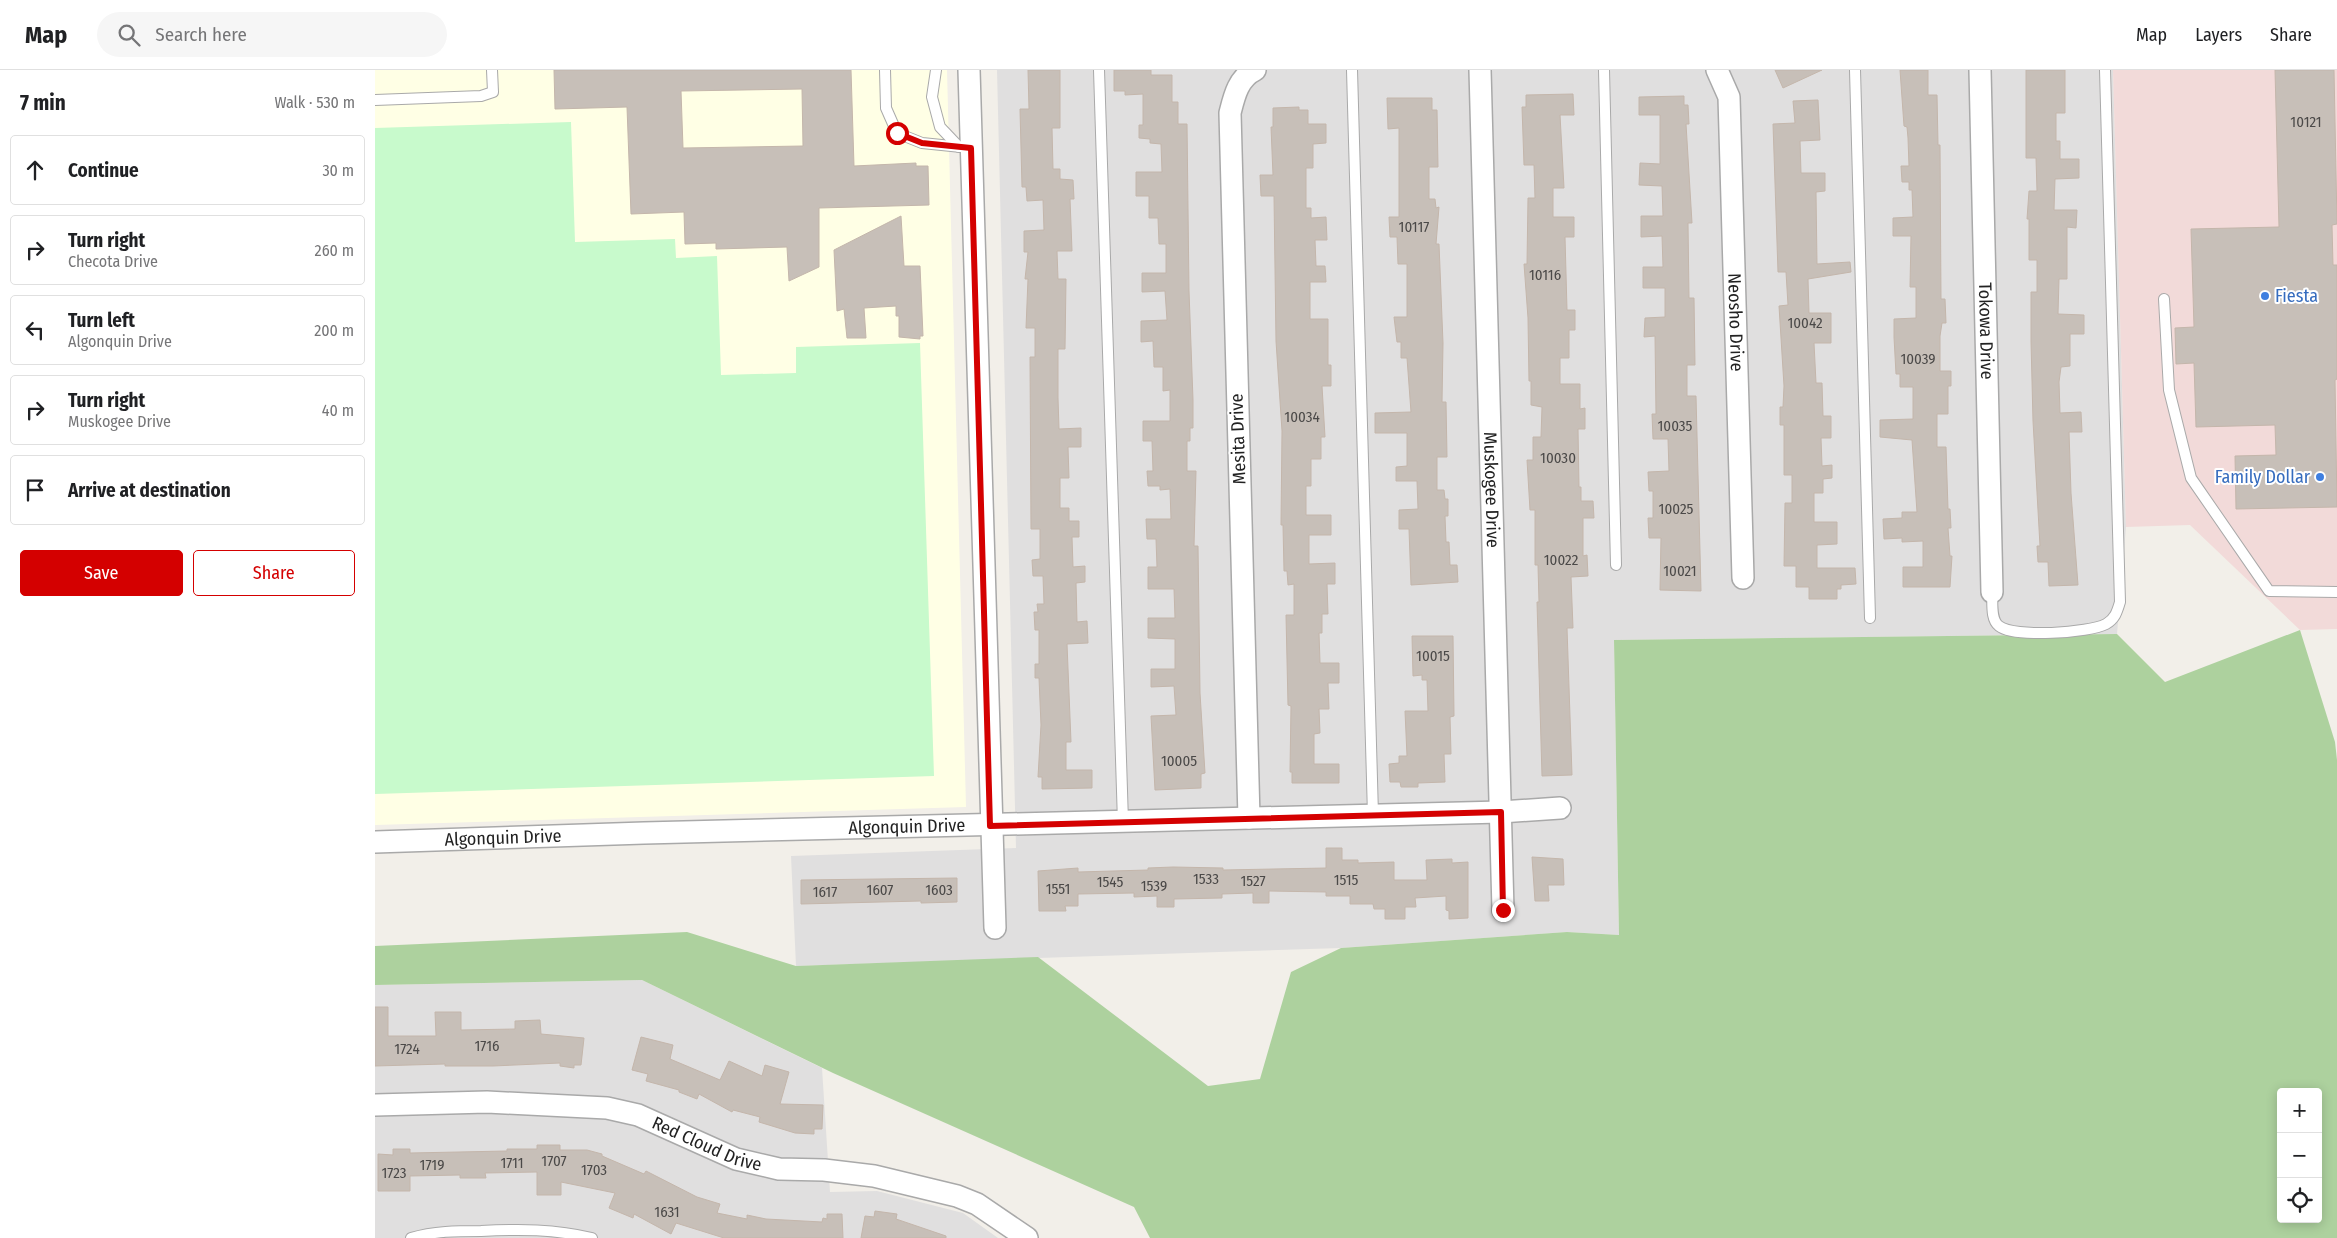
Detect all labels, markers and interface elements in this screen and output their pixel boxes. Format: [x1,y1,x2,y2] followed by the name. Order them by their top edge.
[97,12,447,57] search box
[25,21,67,49] text: Map
[115,21,143,49] icon: search
[155,23,247,46] text: Search here
[2136,24,2167,46] text: Map
[2195,24,2242,46] text: Layers
[2270,24,2312,46] text: Share
[20,90,66,116] text: 7 min
[274,93,355,112] text: Walk · 530 m
[2290,113,2322,131] house number: 10121
[886,122,909,145] route start
[21,156,49,184] icon: ahead
[68,159,139,182] text: Continue
[322,161,354,180] text: 30 m
[1399,218,1429,236] house number: 10117
[68,229,145,252] text: Turn right
[21,236,49,264] icon: right
[315,241,354,260] text: 260 m
[68,252,158,271] text: Checota Drive
[1529,266,1561,284] house number: 10116
[1723,273,1748,372] street label: Neosho Drive
[1974,282,1998,380] street label: Tokowa Drive
[2275,285,2318,307] place label: Fiesta
[2259,290,2271,302] marker: Fiesta
[68,309,135,332] text: Turn left
[1787,314,1823,332] house number: 10042
[21,316,49,344] icon: left
[314,321,354,340] text: 200 m
[68,332,172,351] text: Algonquin Drive
[1900,350,1936,368] house number: 10039
[68,389,145,412] text: Turn right
[1225,393,1251,485] street label: Mesita Drive
[21,396,49,424] icon: right
[322,401,354,420] text: 40 m
[1284,408,1320,426] house number: 10034
[68,412,171,431] text: Muskogee Drive
[1658,417,1693,435] house number: 10035
[1479,432,1504,548] street label: Muskogee Drive
[1540,449,1576,467] house number: 10030
[2215,466,2311,488] place label: Family Dollar
[2314,471,2326,483] marker: Family Dollar
[21,476,49,504] icon: arrive
[68,479,231,502] text: Arrive at destination
[1659,500,1694,518] house number: 10025
[20,550,183,596] button: Save
[193,550,355,596] button: Share
[1544,551,1579,569] house number: 10022
[1663,562,1697,580] house number: 10021
[1416,647,1450,665] house number: 10015
[1161,752,1197,770] house number: 10005
[848,814,966,839] street label: Algonquin Drive
[444,825,562,851] street label: Algonquin Drive
[1193,870,1219,888] house number: 1533
[1334,871,1358,889] house number: 1515
[1240,872,1266,890] house number: 1527
[1097,873,1123,891] house number: 1545
[1141,877,1167,895] house number: 1539
[1046,880,1070,898] house number: 1551
[867,881,893,899] house number: 1607
[925,881,953,899] house number: 1603
[813,883,837,901] house number: 1617
[1492,899,1515,922] route end
[474,1037,500,1055] house number: 1716
[394,1040,420,1058] house number: 1724
[2277,1088,2322,1223] map controls
[2277,1088,2322,1133] button: +
[649,1112,764,1176] street label: Red Cloud Drive
[2277,1133,2322,1178] button: −
[541,1152,567,1170] house number: 1707
[500,1154,524,1172] house number: 1711
[420,1156,444,1174] house number: 1719
[581,1161,607,1179] house number: 1703
[381,1164,407,1182] house number: 1723
[2277,1178,2322,1223] button: locate
[654,1203,680,1221] house number: 1631

